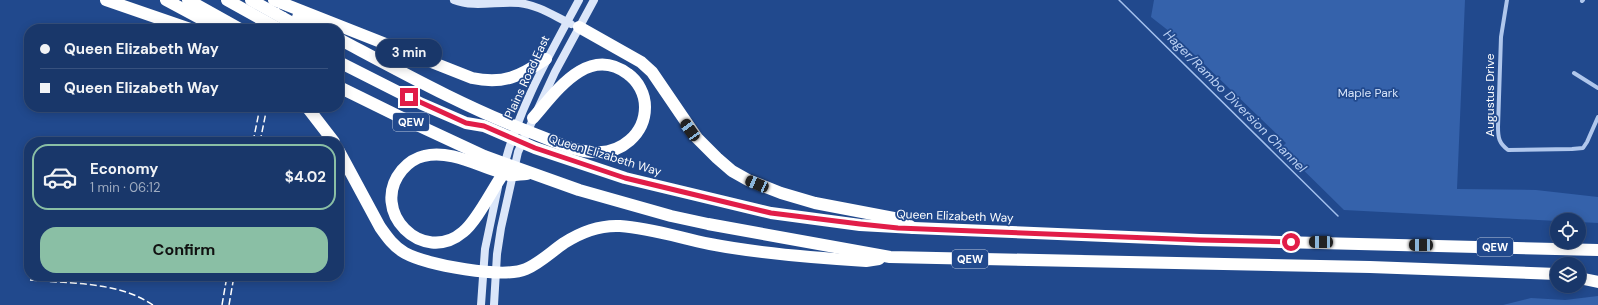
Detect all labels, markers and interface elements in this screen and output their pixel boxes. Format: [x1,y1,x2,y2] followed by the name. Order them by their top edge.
[1160,26,1311,177] water label: Hager/Rambo Diversion Channel
[501,33,553,121] street label: Plains Road East
[64,39,219,59] text: Queen Elizabeth Way
[376,39,442,67] callout: 3 min
[392,44,426,61] text: 3 min
[1482,53,1498,137] street label: Augustus Drive
[64,78,219,98] text: Queen Elizabeth Way
[1338,85,1398,101] park label: Maple Park
[400,88,418,106] route end
[393,113,429,131] road number: QEW
[678,117,702,143] car
[547,130,664,180] street label: Queen Elizabeth Way
[42,159,78,195] icon: car
[90,159,158,179] text: Economy
[285,167,326,187] text: $4.02
[744,174,770,194] car
[90,179,160,196] text: 1 min · 06:12
[896,206,1014,226] street label: Queen Elizabeth Way
[1550,213,1586,293] map controls
[1550,213,1586,249] button: locate
[40,227,328,273] button: Confirm
[1282,233,1300,251] route start
[1309,236,1333,248] car
[1477,238,1513,256] road number: QEW
[1409,239,1433,251] car
[952,250,988,268] road number: QEW
[1550,257,1586,293] button: layers

